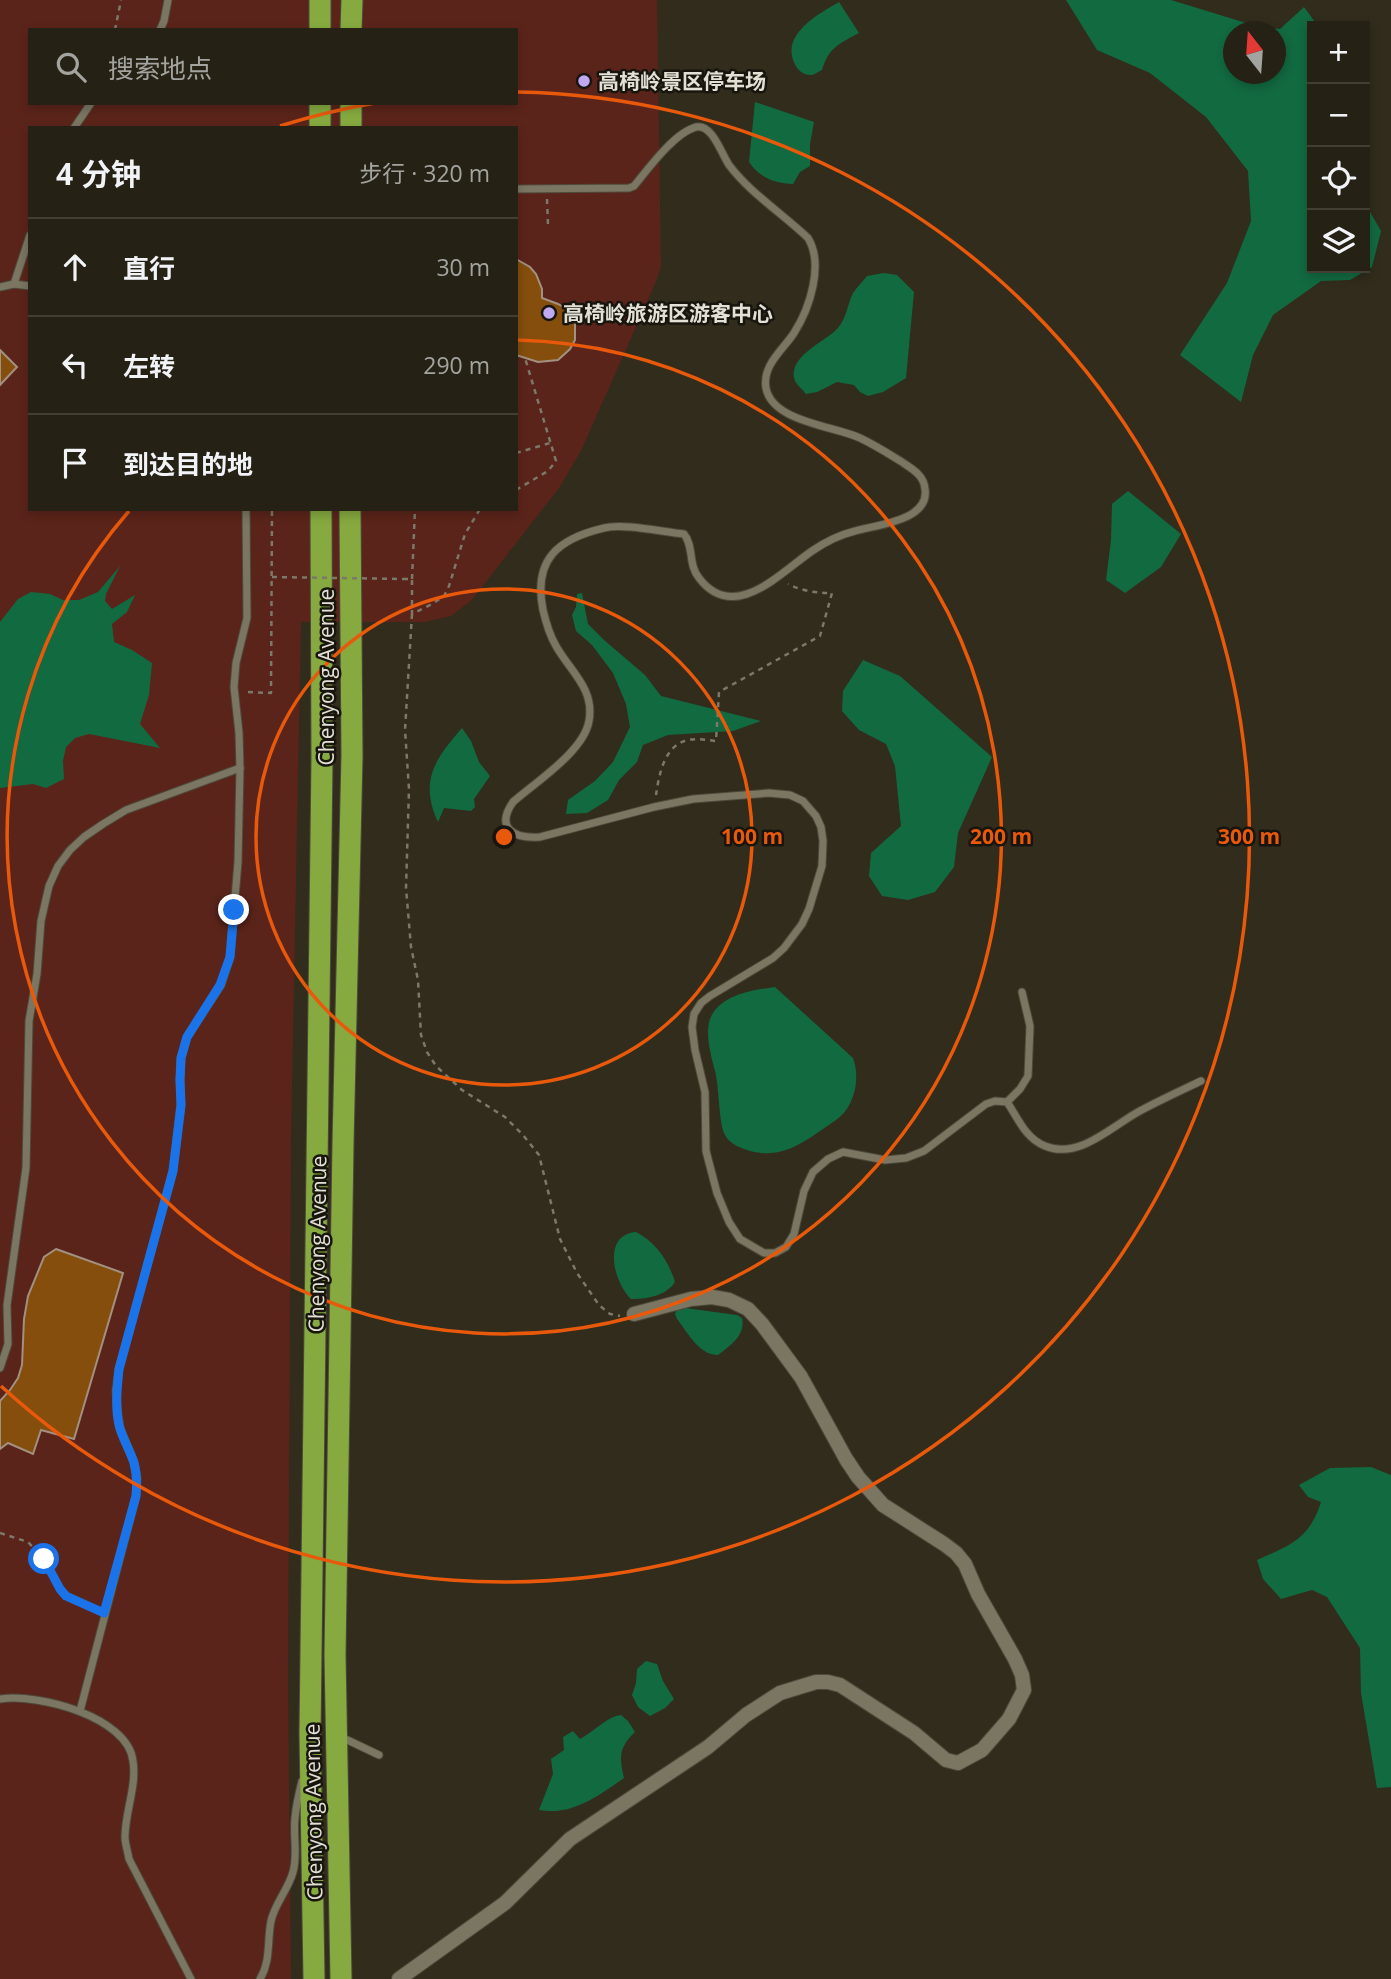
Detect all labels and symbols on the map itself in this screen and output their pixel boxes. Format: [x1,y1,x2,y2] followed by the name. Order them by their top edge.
[1223,21,1286,84] north arrow
[598,67,766,95] place label: 高椅岭景区停车场
[576,73,592,89] marker: 高椅岭景区停车场
[563,299,773,327] place label: 高椅岭旅游区游客中心
[541,305,557,321] marker: 高椅岭旅游区游客中心
[312,589,340,765] street label: Chenyong Avenue
[721,822,783,850] text: 100 m
[970,822,1032,850] text: 200 m
[1218,822,1280,850] text: 300 m
[492,825,516,849] centre of rings
[218,894,249,925] route end
[301,1155,333,1333] street label: Chenyong Avenue
[28,1543,59,1574] route start
[297,1723,329,1901] street label: Chenyong Avenue

